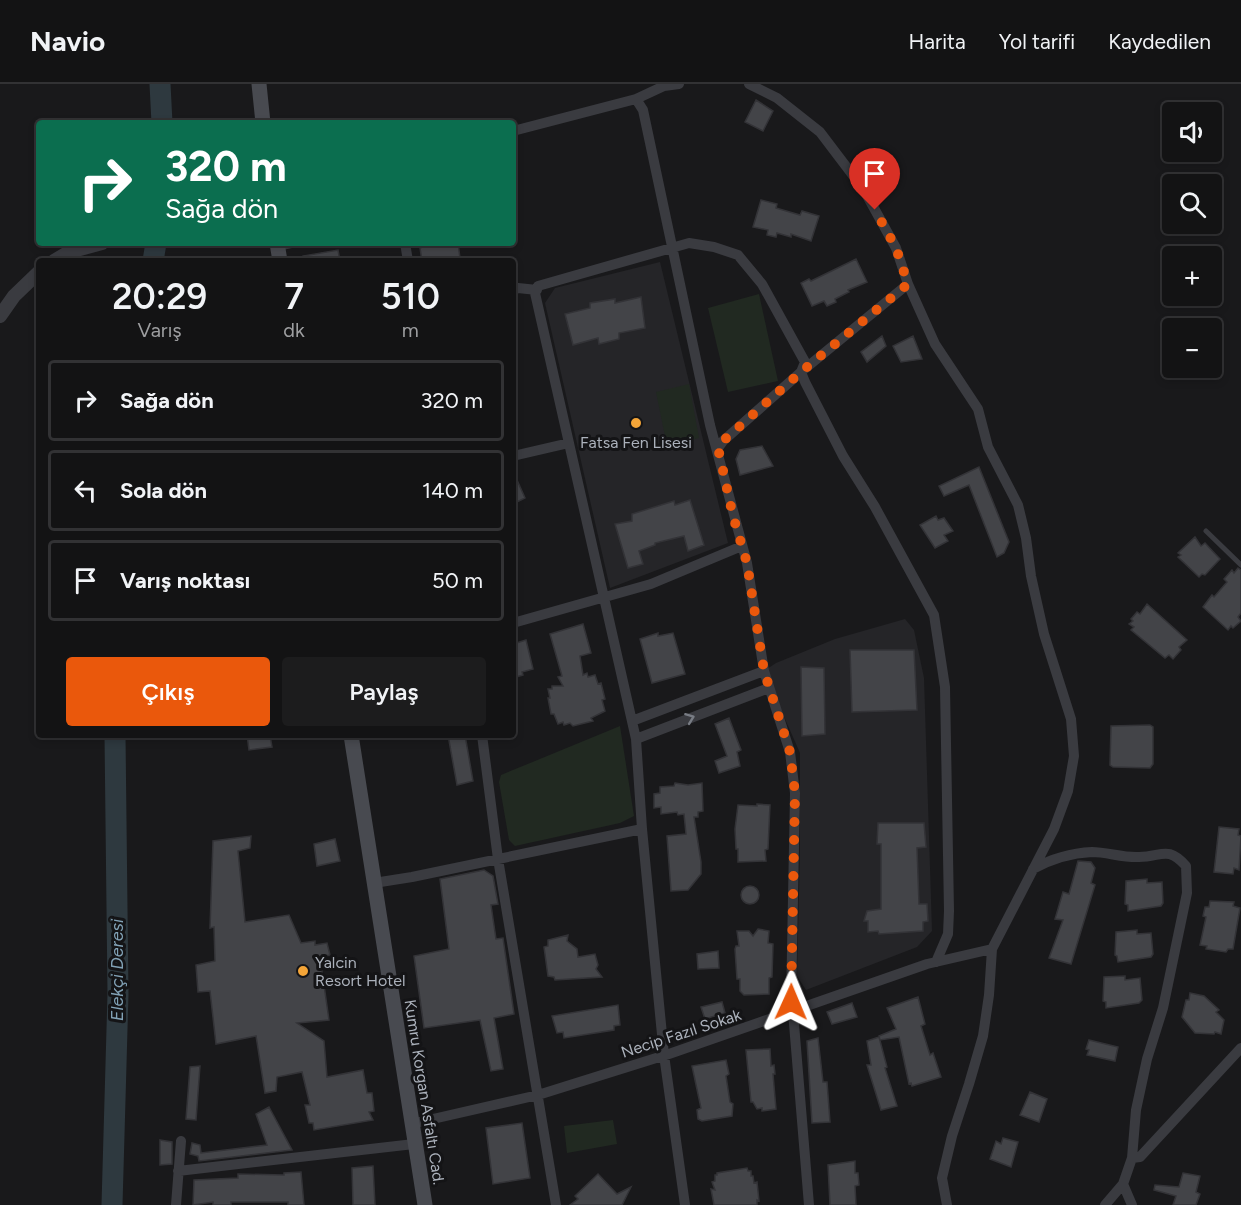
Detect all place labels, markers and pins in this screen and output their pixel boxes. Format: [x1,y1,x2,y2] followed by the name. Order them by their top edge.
[849,148,900,210] pin
[629,416,643,430] marker: Fatsa Fen Lisesi
[580,433,692,452] place label: Fatsa Fen Lisesi
[315,953,405,990] place label: Yalcin Resort Hotel
[296,964,310,978] marker: Yalcin Resort Hotel

